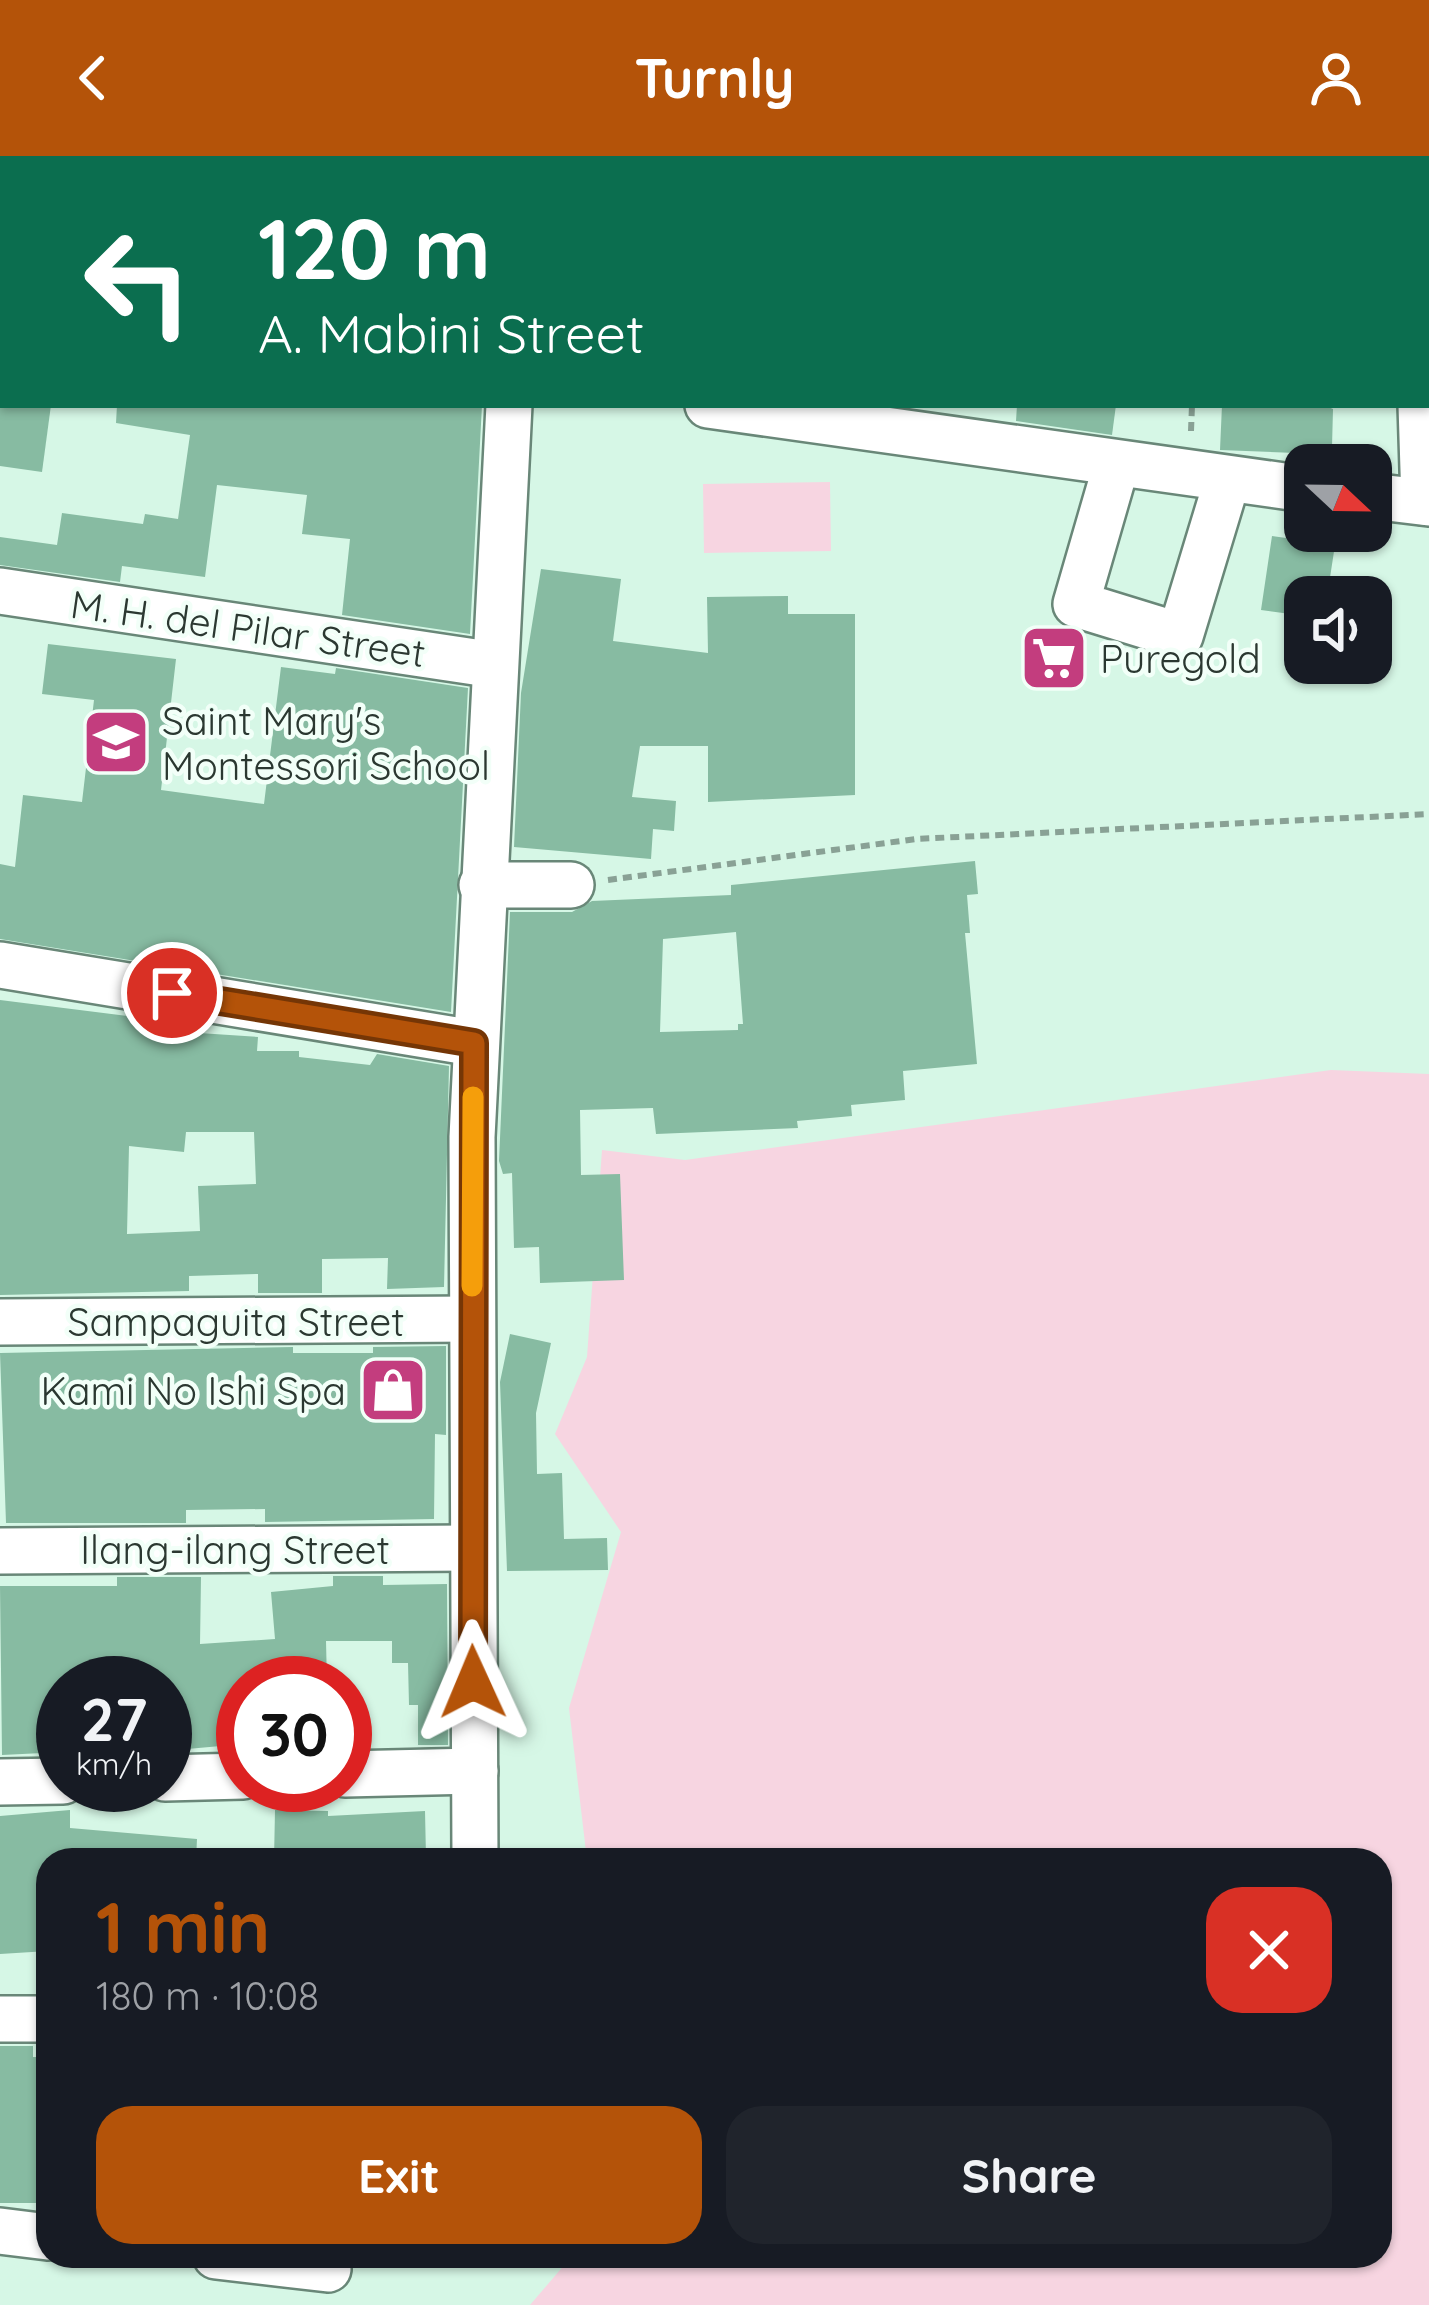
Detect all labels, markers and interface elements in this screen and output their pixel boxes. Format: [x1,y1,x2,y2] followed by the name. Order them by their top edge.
[634,44,795,112] text: Turnly
[60,45,126,111] icon: back
[1303,45,1369,111] icon: person
[258,195,491,300] text: 120 m
[60,204,216,360] icon: left
[258,299,644,367] text: A. Mabini Street
[1284,444,1392,552] north arrow
[1284,444,1392,684] map controls
[1284,576,1392,684] button: sound
[68,579,428,677] street label: M. H. del Pilar Street
[1019,623,1089,693] supermarket icon: Puregold
[1100,634,1261,683] place label: Puregold
[162,696,490,790] place label: Saint Mary's Montessori School
[81,707,151,777] school or university icon: Saint Mary's Montessori School
[121,942,223,1044] pin
[139,960,205,1026] icon: arrive
[67,1297,405,1346] street label: Sampaguita Street
[358,1355,428,1425] shop icon: Kami No Ishi Spa
[41,1366,346,1415] place label: Kami No Ishi Spa
[80,1525,390,1574] street label: Ilang-ilang Street
[410,1619,536,1745] position arrow
[216,1656,372,1812] speed limit sign: 30
[80,1681,148,1756] text: 27
[76,1745,152,1783] text: km/h
[96,1881,270,1971] text: 1 min
[1206,1887,1332,2013] button: close
[96,1971,319,2020] text: 180 m · 10:08
[96,2106,702,2244] button: Exit
[726,2106,1332,2244] button: Share

